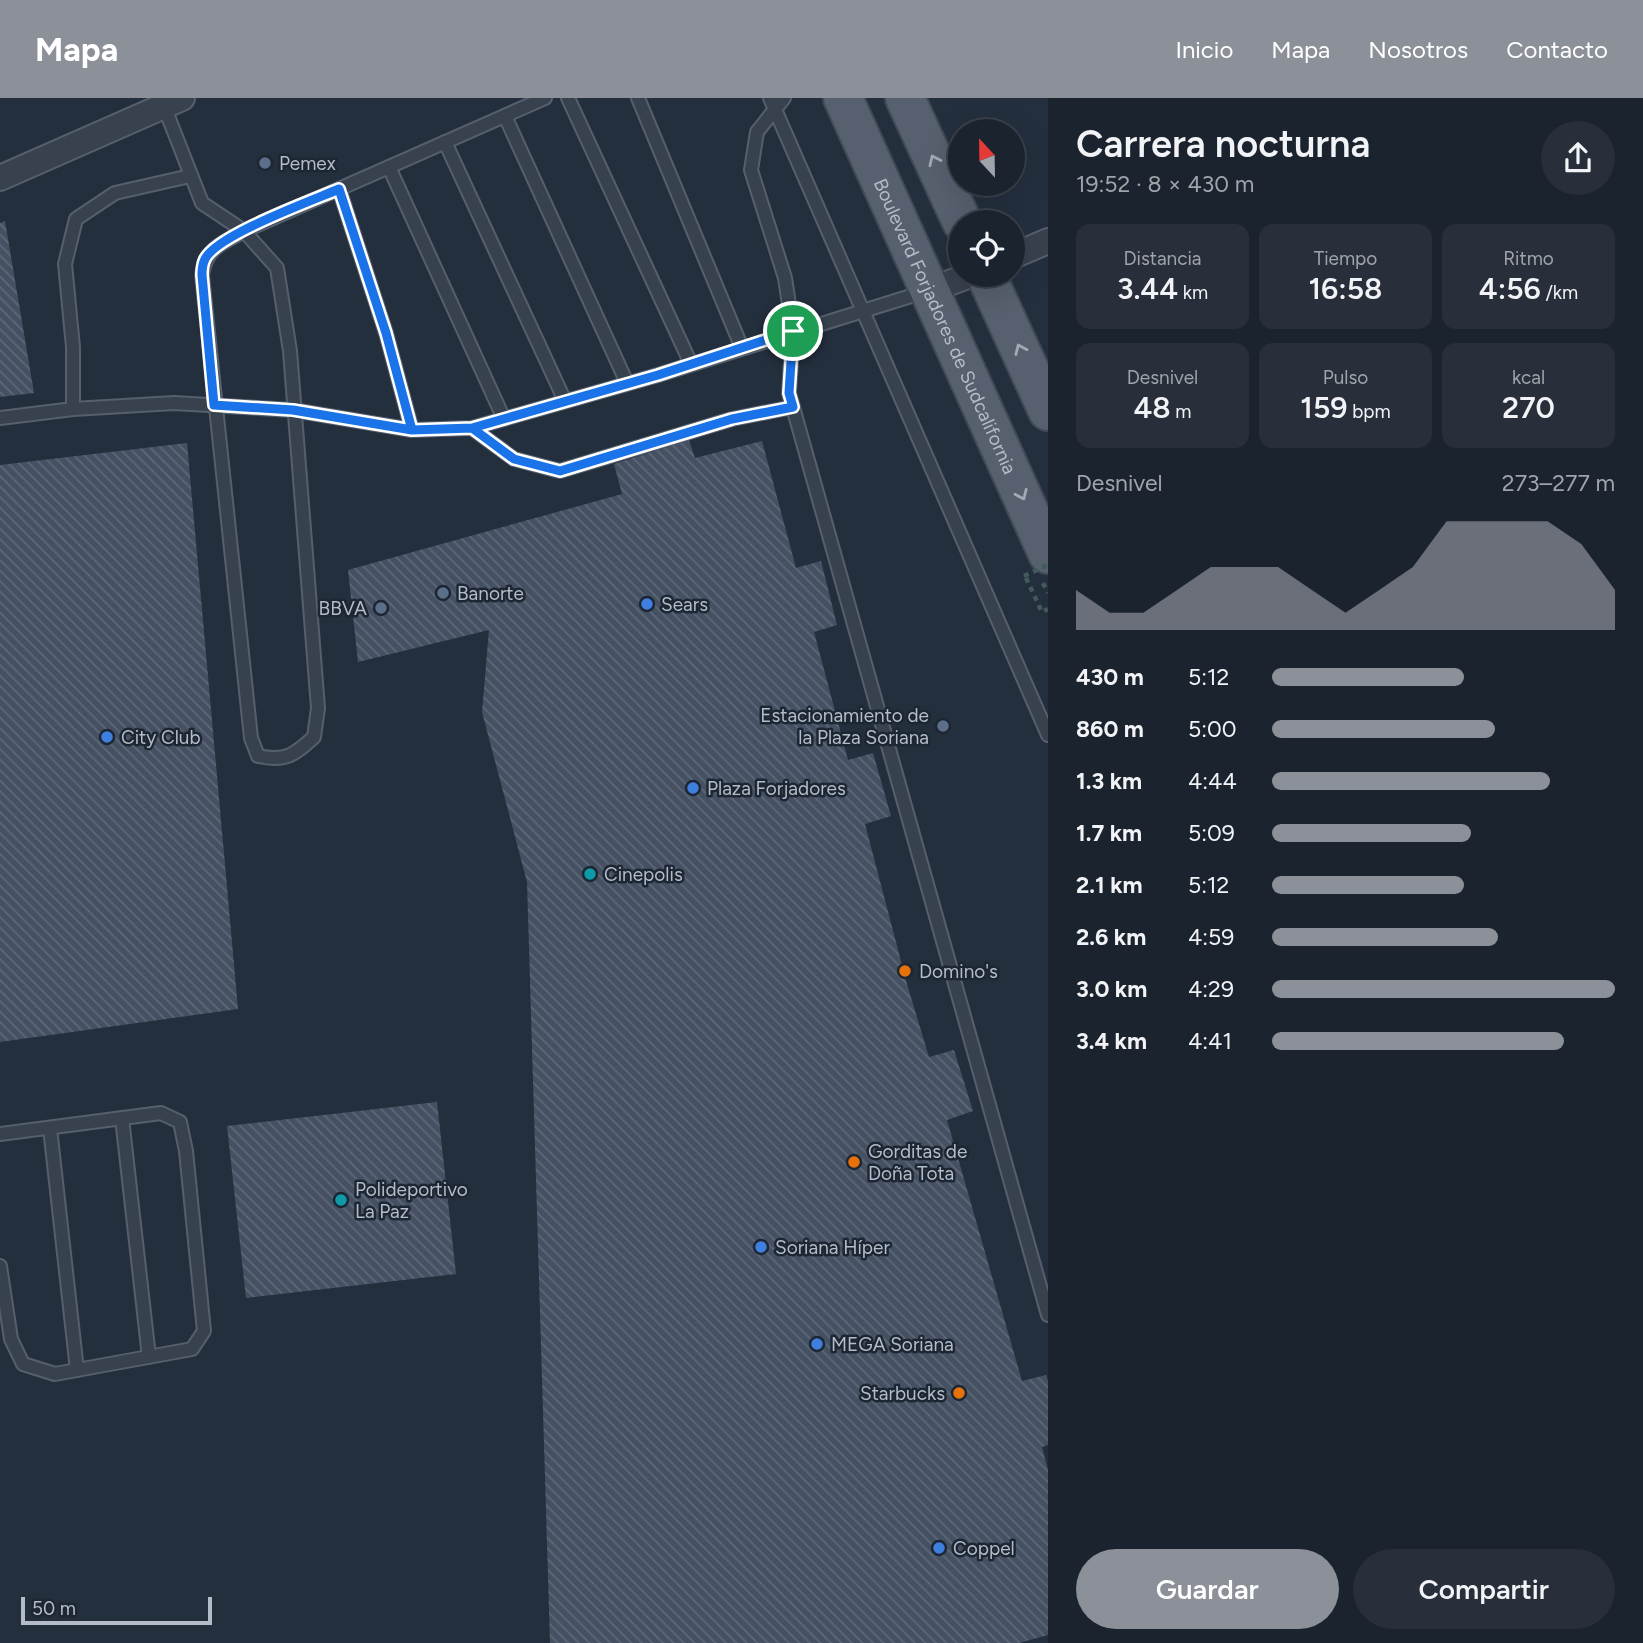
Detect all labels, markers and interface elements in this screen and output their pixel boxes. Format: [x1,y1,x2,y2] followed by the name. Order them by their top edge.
[35,30,118,69] text: Mapa
[1175,35,1233,64] text: Inicio
[1271,35,1330,64] text: Mapa
[1368,35,1468,64] text: Nosotros
[1506,35,1608,64] text: Contacto
[948,119,1026,196] north arrow
[948,119,1025,287] map controls
[1076,121,1370,167] text: Carrera nocturna
[1541,121,1615,195] button: share
[279,152,336,175] place label: Pemex
[257,155,273,171] marker: Pemex
[928,155,942,167] one-way arrow
[1076,170,1254,198] text: 19:52 · 8 × 430 m
[869,175,1021,478] street label: Boulevard Forjadores de Sudcalifornia
[948,210,1025,287] button: locate
[1123,247,1202,270] text: Distancia
[1314,247,1377,270] text: Tiempo
[1503,247,1554,270] text: Ritmo
[1117,270,1178,307] text: 3.44
[1309,270,1382,307] text: 16:58
[1479,270,1541,307] text: 4:56
[1178,281,1208,304] text: km
[1541,281,1578,304] text: /km
[763,301,823,361] pin
[774,312,812,350] icon: arrive
[1014,344,1028,356] one-way arrow
[1127,366,1198,389] text: Desnivel
[1323,366,1368,389] text: Pulso
[1512,366,1545,389] text: kcal
[1133,389,1171,426] text: 48
[1300,389,1347,426] text: 159
[1502,389,1555,426] text: 270
[1171,400,1192,423] text: m
[1347,400,1391,423] text: bpm
[1076,469,1163,497] text: Desnivel
[1502,469,1615,497] text: 273–277 m
[1014,488,1028,501] one-way arrow
[457,582,524,605] place label: Banorte
[435,585,451,601] marker: Banorte
[661,593,708,616] place label: Sears
[639,596,655,612] marker: Sears
[319,597,367,620] place label: BBVA
[373,600,389,616] marker: BBVA
[1076,663,1144,691] text: 430 m
[1188,663,1229,691] text: 5:12
[760,704,929,749] place label: Estacionamiento de la Plaza Soriana
[1076,715,1144,743] text: 860 m
[1188,715,1237,743] text: 5:00
[935,718,951,734] marker: Estacionamiento de la Plaza Soriana
[121,726,201,749] place label: City Club
[99,729,115,745] marker: City Club
[1076,767,1142,795] text: 1.3 km
[1188,767,1237,795] text: 4:44
[707,777,846,800] place label: Plaza Forjadores
[685,780,701,796] marker: Plaza Forjadores
[1076,819,1142,847] text: 1.7 km
[1188,819,1235,847] text: 5:09
[604,863,683,886] place label: Cinepolis
[582,866,598,882] marker: Cinepolis
[1076,871,1143,899] text: 2.1 km
[1188,871,1229,899] text: 5:12
[1076,923,1146,951] text: 2.6 km
[1188,923,1234,951] text: 4:59
[919,960,998,983] place label: Domino's
[897,963,913,979] marker: Domino's
[1076,975,1147,1003] text: 3.0 km
[1188,975,1234,1003] text: 4:29
[1076,1027,1147,1055] text: 3.4 km
[1188,1027,1232,1055] text: 4:41
[868,1140,967,1185] place label: Gorditas de Doña Tota
[846,1154,862,1170] marker: Gorditas de Doña Tota
[355,1178,468,1223] place label: Polideportivo La Paz
[333,1192,349,1208] marker: Polideportivo La Paz
[775,1236,890,1259] place label: Soriana Híper
[753,1239,769,1255] marker: Soriana Híper
[831,1333,954,1356] place label: MEGA Soriana
[809,1336,825,1352] marker: MEGA Soriana
[860,1382,945,1405] place label: Starbucks
[951,1385,967,1401] marker: Starbucks
[953,1537,1015,1560] place label: Coppel
[931,1540,947,1556] marker: Coppel
[1076,1549,1339,1629] button: Guardar
[1353,1549,1615,1629] button: Compartir
[21,1594,212,1626] scale bar
[32,1597,76,1620] text: 50 m

